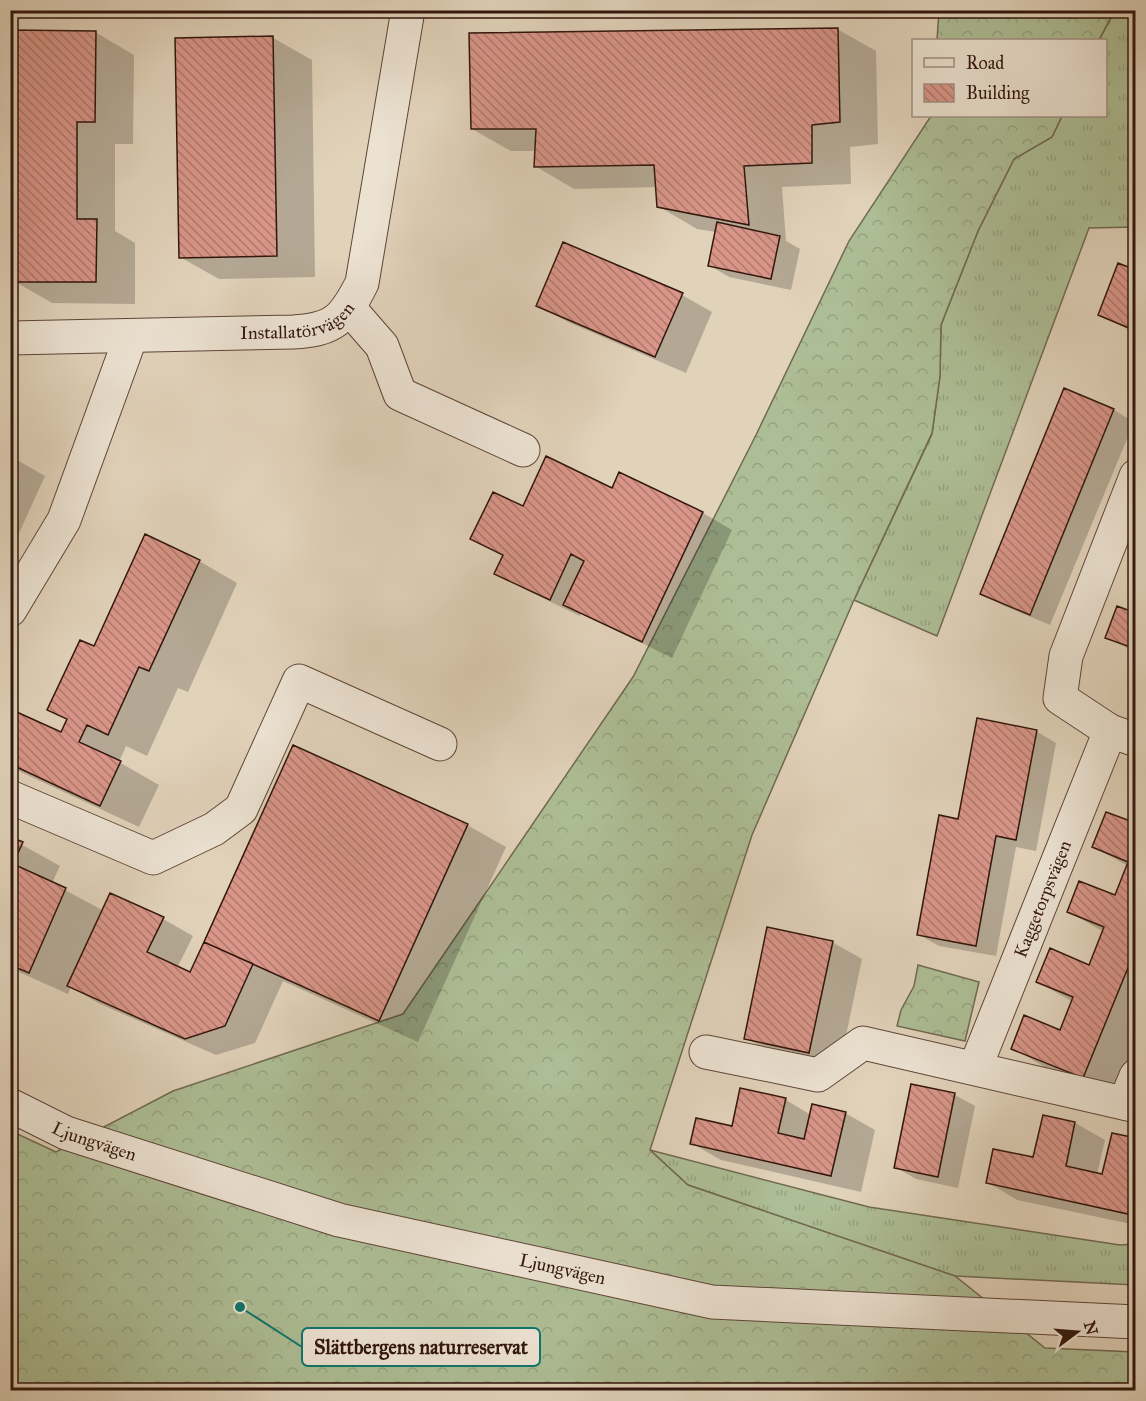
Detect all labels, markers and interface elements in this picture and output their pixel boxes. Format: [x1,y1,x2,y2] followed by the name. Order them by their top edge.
[912,39,1107,117] legend
[966,52,1004,74] text: Road
[966,82,1030,105] text: Building
[240,298,359,344] street label: Installatörvägen
[1009,837,1076,961] street label: Kaggetorpsvägen
[48,1117,139,1166] street label: Ljungvägen
[517,1249,608,1289] street label: Ljungvägen
[1047,1302,1107,1362] north arrow
[1080,1319,1102,1338] text: N
[302,1328,540,1366] callout: Slättbergens naturreservat
[314,1335,529,1360] text: Slättbergens naturreservat

